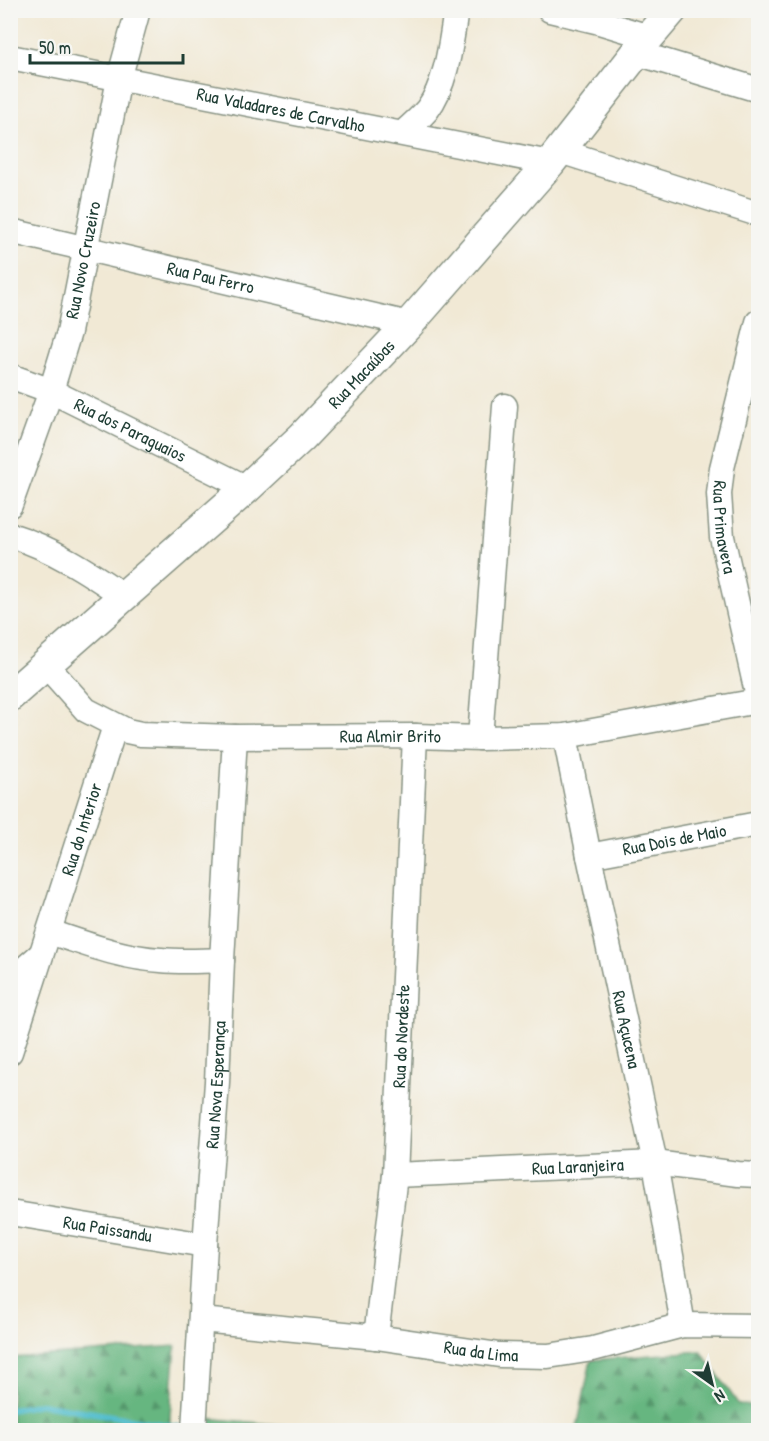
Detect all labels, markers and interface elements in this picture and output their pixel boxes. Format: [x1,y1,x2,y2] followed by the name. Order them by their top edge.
[30,27,183,65] scale bar
[39,35,71,60] text: 50 m
[195,81,367,138] street label: Rua Valadares de Carvalho
[59,199,107,321] street label: Rua Novo Cruzeiro
[165,255,257,300] street label: Rua Pau Ferro
[322,333,400,414] street label: Rua Macaúbas
[70,391,191,468] street label: Rua dos Paraguaios
[707,479,743,576] street label: Rua Primavera
[340,723,441,749] street label: Rua Almir Brito
[55,780,108,879] street label: Rua do Interior
[620,817,728,861] street label: Rua Dois de Maio
[386,984,416,1088] street label: Rua do Nordeste
[606,988,647,1071] street label: Rua Açucena
[199,1020,231,1149] street label: Rua Nova Esperança
[531,1151,624,1181] street label: Rua Laranjeira
[61,1209,154,1248] street label: Rua Paissandu
[442,1334,519,1367] street label: Rua da Lima
[682,1354,742,1414] north arrow
[710,1385,730,1408] text: N

